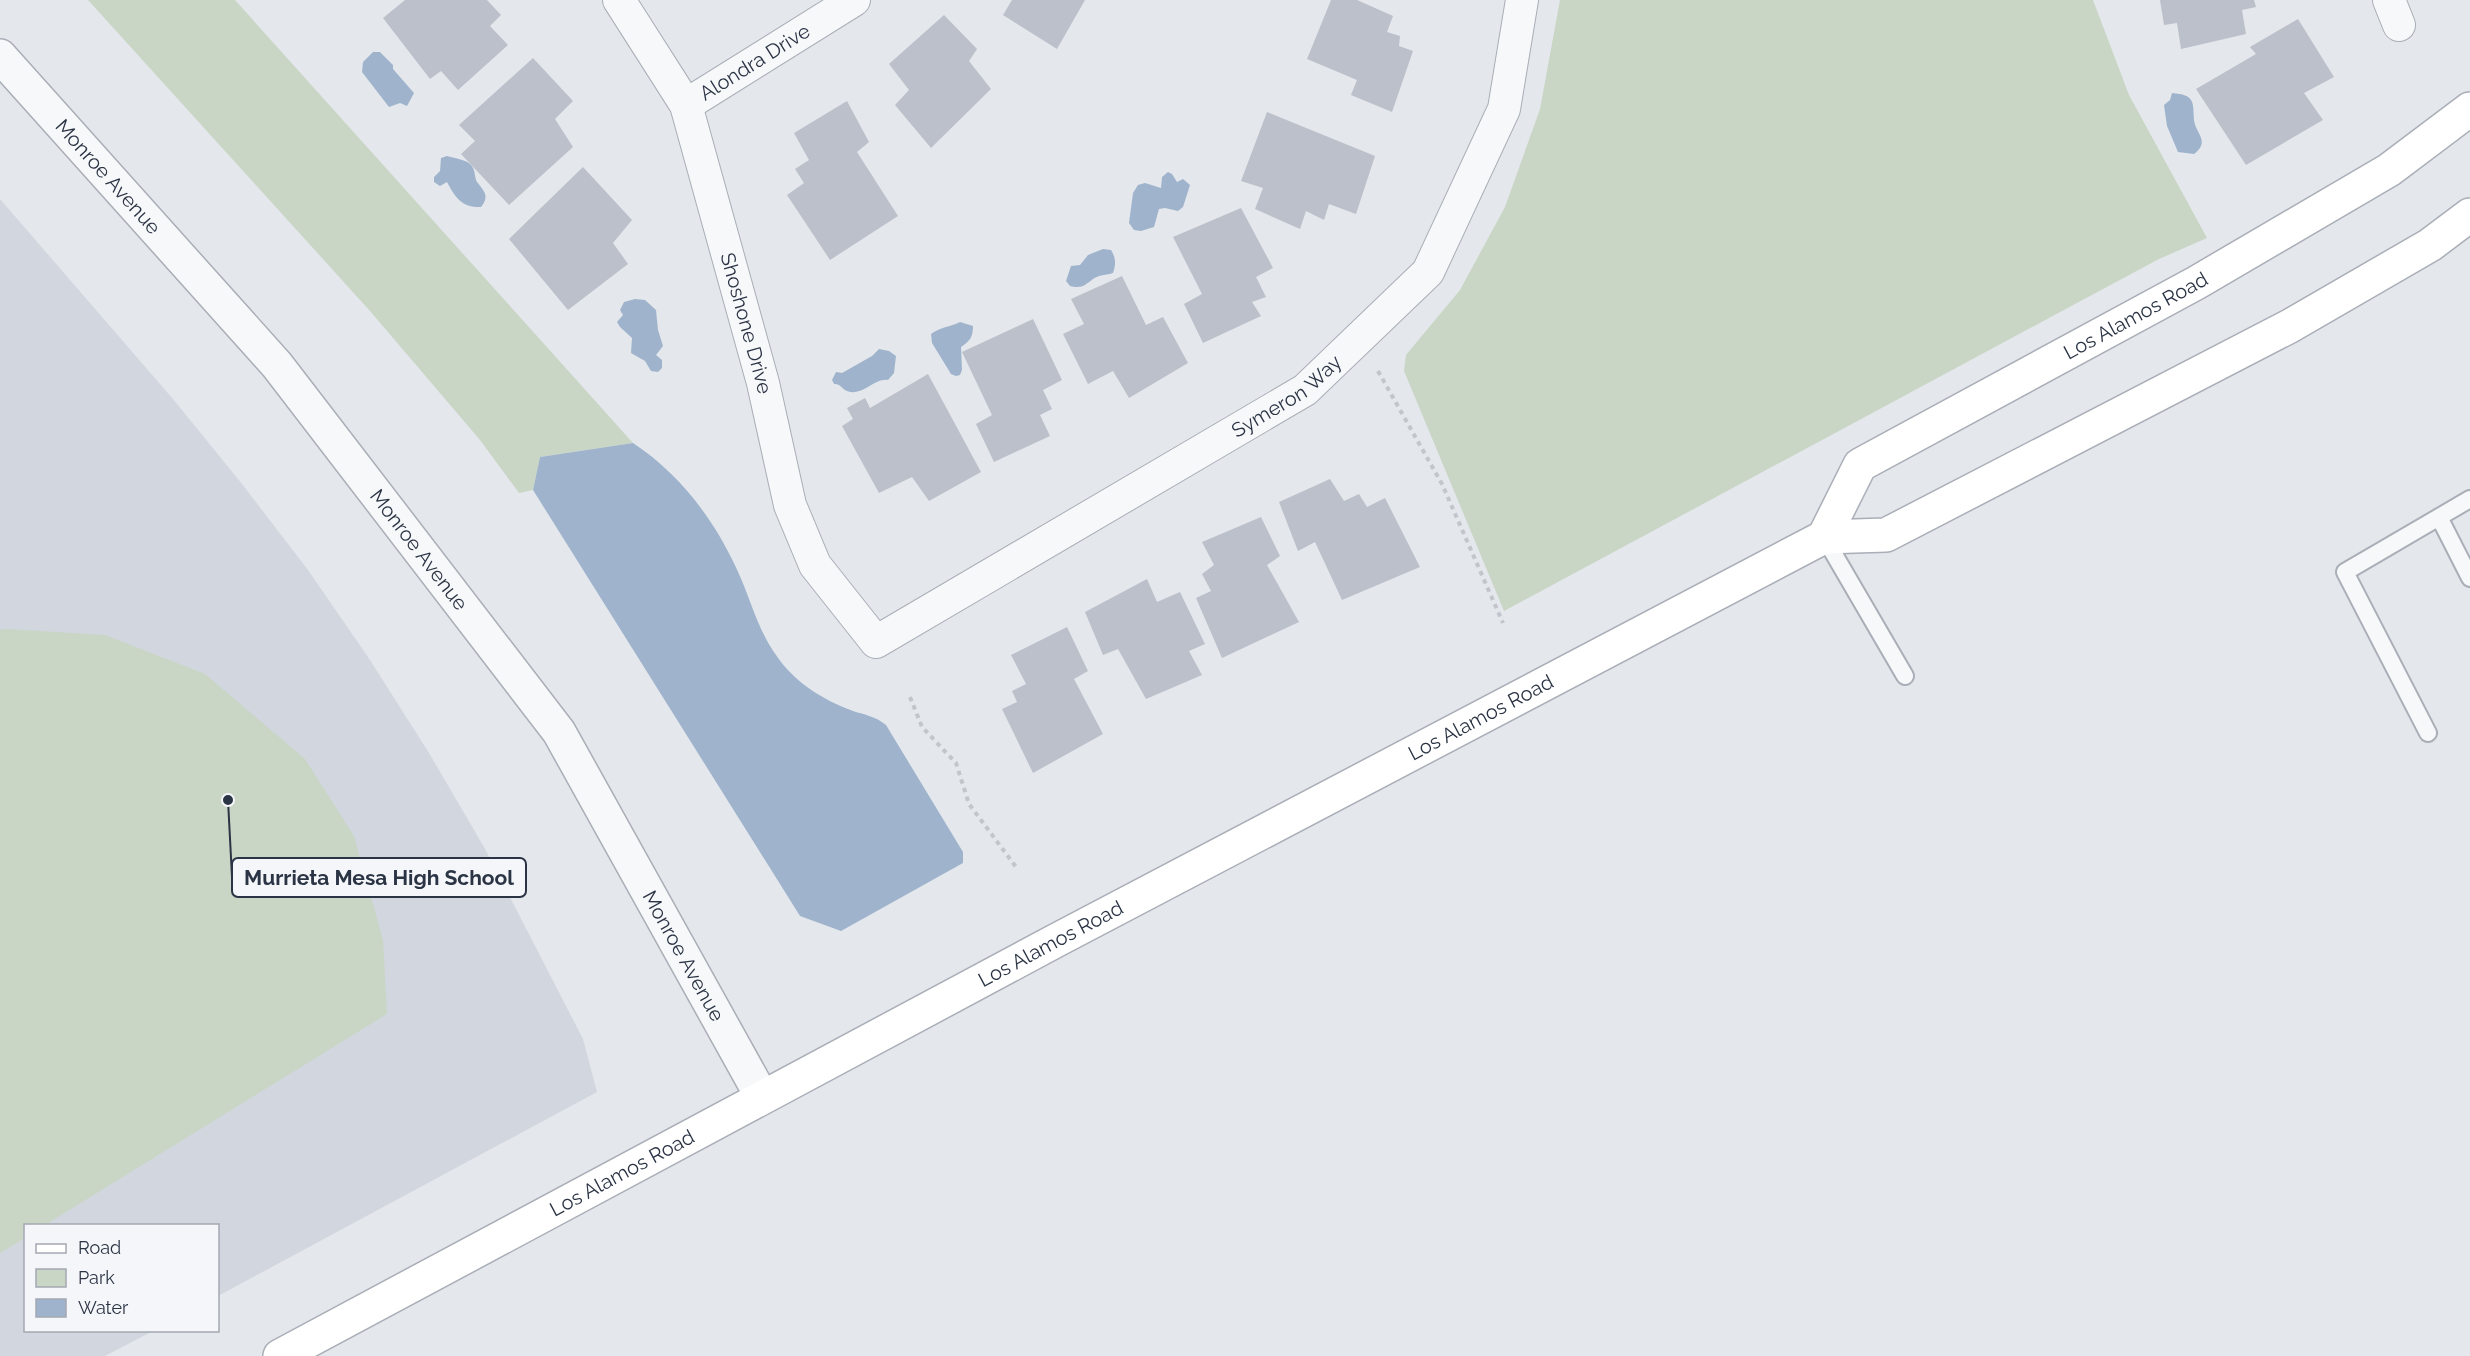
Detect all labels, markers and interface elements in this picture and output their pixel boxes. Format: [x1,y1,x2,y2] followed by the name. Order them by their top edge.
[695,18,815,106] street label: Alondra Drive
[50,114,166,239] street label: Monroe Avenue
[715,250,777,396] street label: Shoshone Drive
[2059,267,2212,364] street label: Los Alamos Road
[1227,350,1346,442] street label: Symeron Way
[365,485,473,615] street label: Monroe Avenue
[1404,669,1557,765] street label: Los Alamos Road
[232,858,526,897] callout: Murrieta Mesa High School
[244,865,514,890] text: Murrieta Mesa High School
[638,886,730,1026] street label: Monroe Avenue
[974,895,1127,992] street label: Los Alamos Road
[546,1124,698,1221] street label: Los Alamos Road
[24,1224,219,1332] legend
[78,1237,121,1258] text: Road
[78,1267,115,1288] text: Park
[78,1297,129,1318] text: Water

